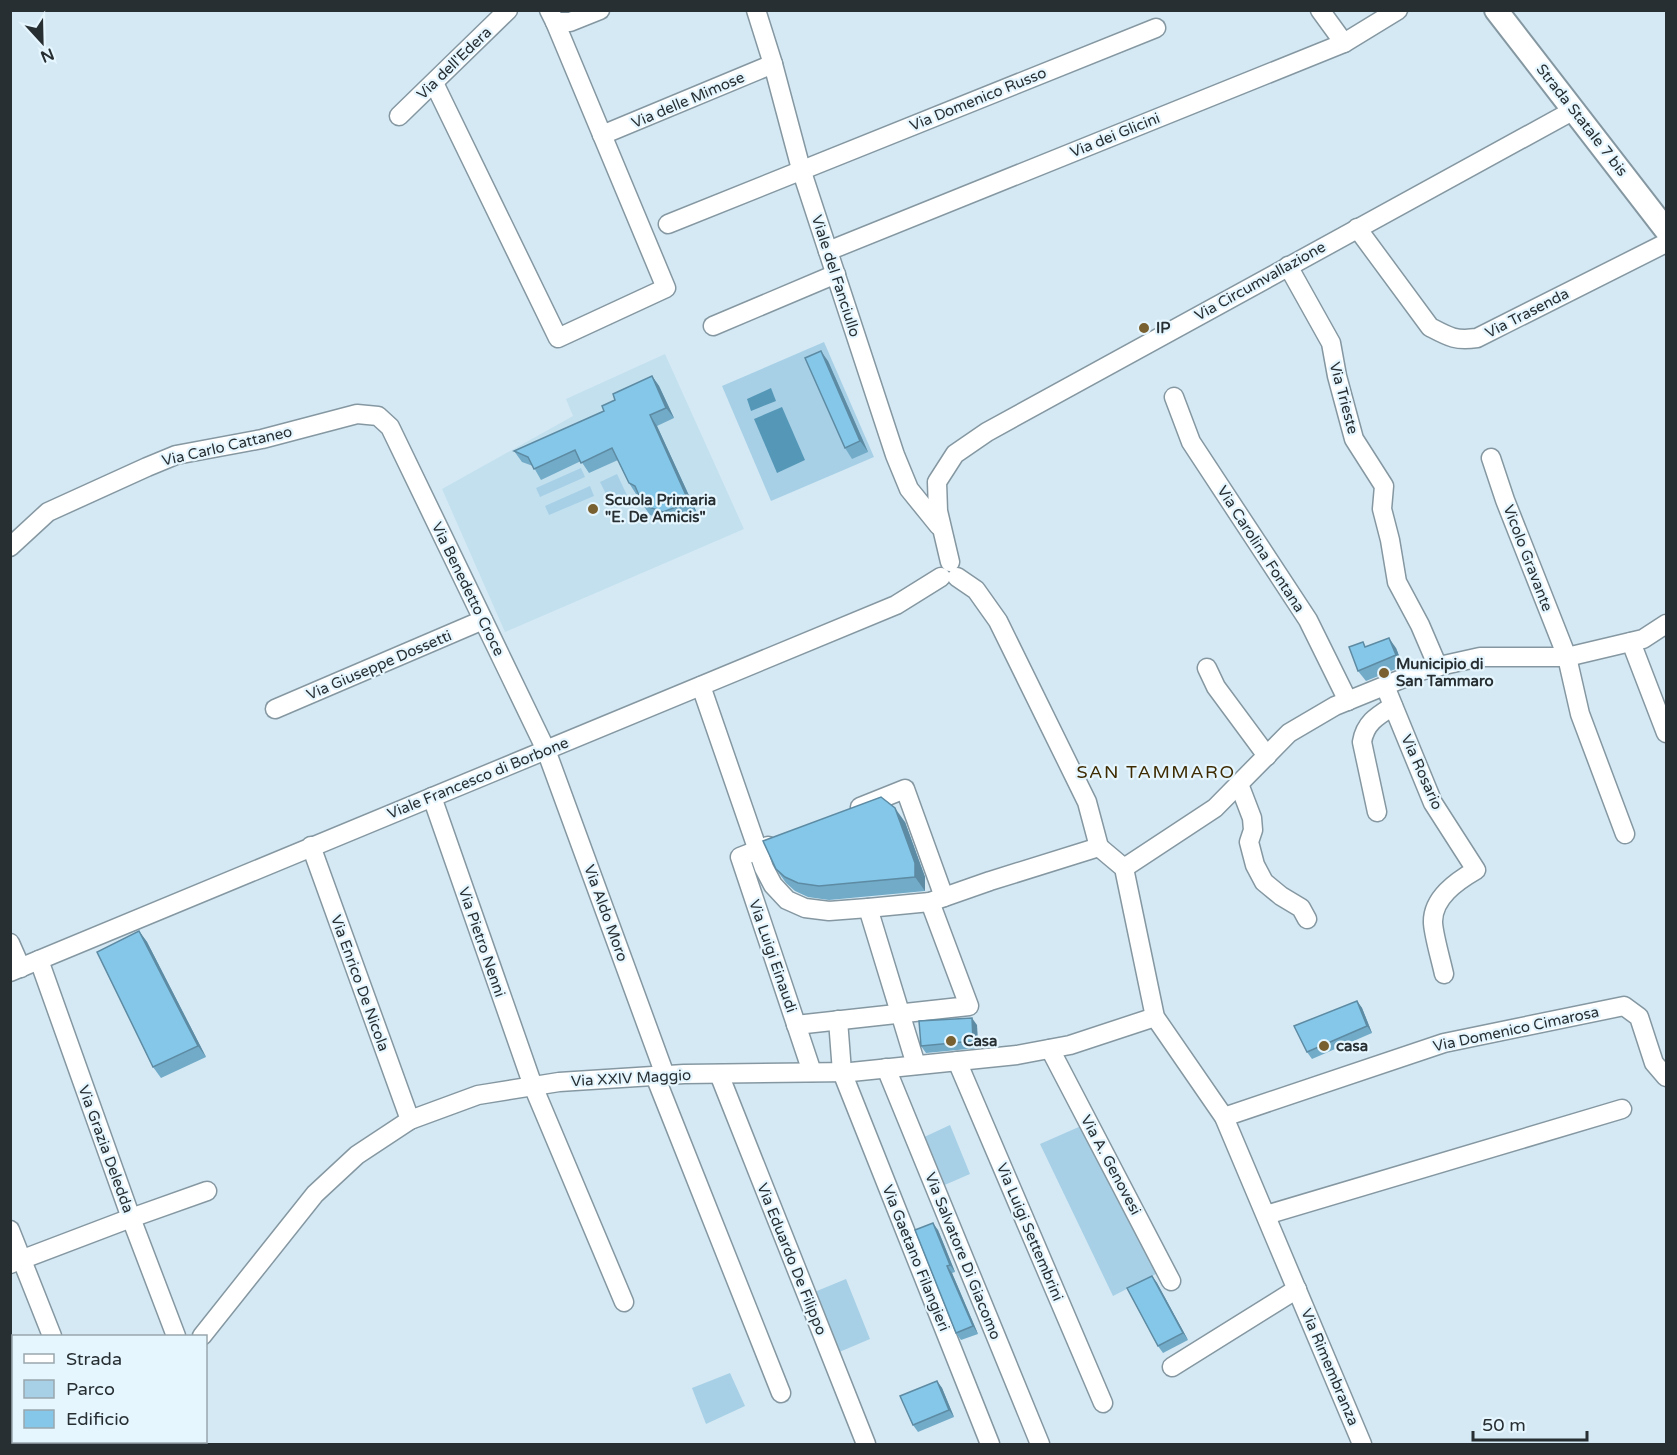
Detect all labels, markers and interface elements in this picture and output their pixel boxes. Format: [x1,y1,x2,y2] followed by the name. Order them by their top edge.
[12,12,72,72] north arrow
[413,23,495,103] street label: Via dell'Edera
[38,43,57,67] text: N
[1533,60,1631,180] street label: Strada Statale 7 bis
[907,63,1049,135] street label: Via Domenico Russo
[629,68,747,132] street label: Via delle Mimose
[1067,109,1163,161] street label: Via dei Glicini
[808,213,864,339] street label: Viale del Fanciullo
[1191,238,1329,324] street label: Via Circumvallazione
[1482,284,1572,342] street label: Via Trasenda
[1156,319,1170,337] place label: IP
[1137,321,1151,335] marker: IP
[1326,360,1362,436] street label: Via Trieste
[160,422,294,470] street label: Via Carlo Cattaneo
[1213,482,1309,616] street label: Via Carolina Fontana
[605,491,716,526] place label: Scuola Primaria "E. De Amicis"
[586,502,600,516] marker: Scuola Primaria "E. De Amicis"
[1499,502,1557,614] street label: Vicolo Gravante
[428,519,508,659] street label: Via Benedetto Croce
[304,626,454,704] street label: Via Giuseppe Dossetti
[1396,655,1494,690] place label: Municipio di San Tammaro
[1377,666,1391,680] marker: Municipio di San Tammaro
[1397,732,1447,812] street label: Via Rosario
[385,733,571,823] street label: Viale Francesco di Borbone
[1076,761,1236,783] district label: SAN TAMMARO
[580,862,632,964] street label: Via Aldo Moro
[455,885,509,999] street label: Via Pietro Nenni
[745,897,801,1015] street label: Via Luigi Einaudi
[327,912,393,1054] street label: Via Enrico De Nicola
[1431,1003,1601,1055] street label: Via Domenico Cimarosa
[963,1032,998,1050] place label: Casa
[944,1034,958,1048] marker: Casa
[1336,1037,1368,1055] place label: casa
[1317,1039,1331,1053] marker: casa
[571,1066,691,1090] street label: Via XXIV Maggio
[75,1083,137,1215] street label: Via Grazia Deledda
[1077,1112,1145,1218] street label: Via A. Genovesi
[993,1160,1067,1304] street label: Via Luigi Settembrini
[921,1170,1005,1342] street label: Via Salvatore Di Giacomo
[753,1180,831,1338] street label: Via Eduardo De Filippo
[878,1182,954,1334] street label: Via Gaetano Filangieri
[1297,1306,1363,1428] street label: Via Rimembranza
[12,1335,207,1443] legend
[66,1348,122,1370] text: Strada
[66,1378,115,1400] text: Parco
[1473,1404,1587,1442] scale bar
[66,1408,130,1430] text: Edificio
[1482,1414,1526,1436] text: 50 m

